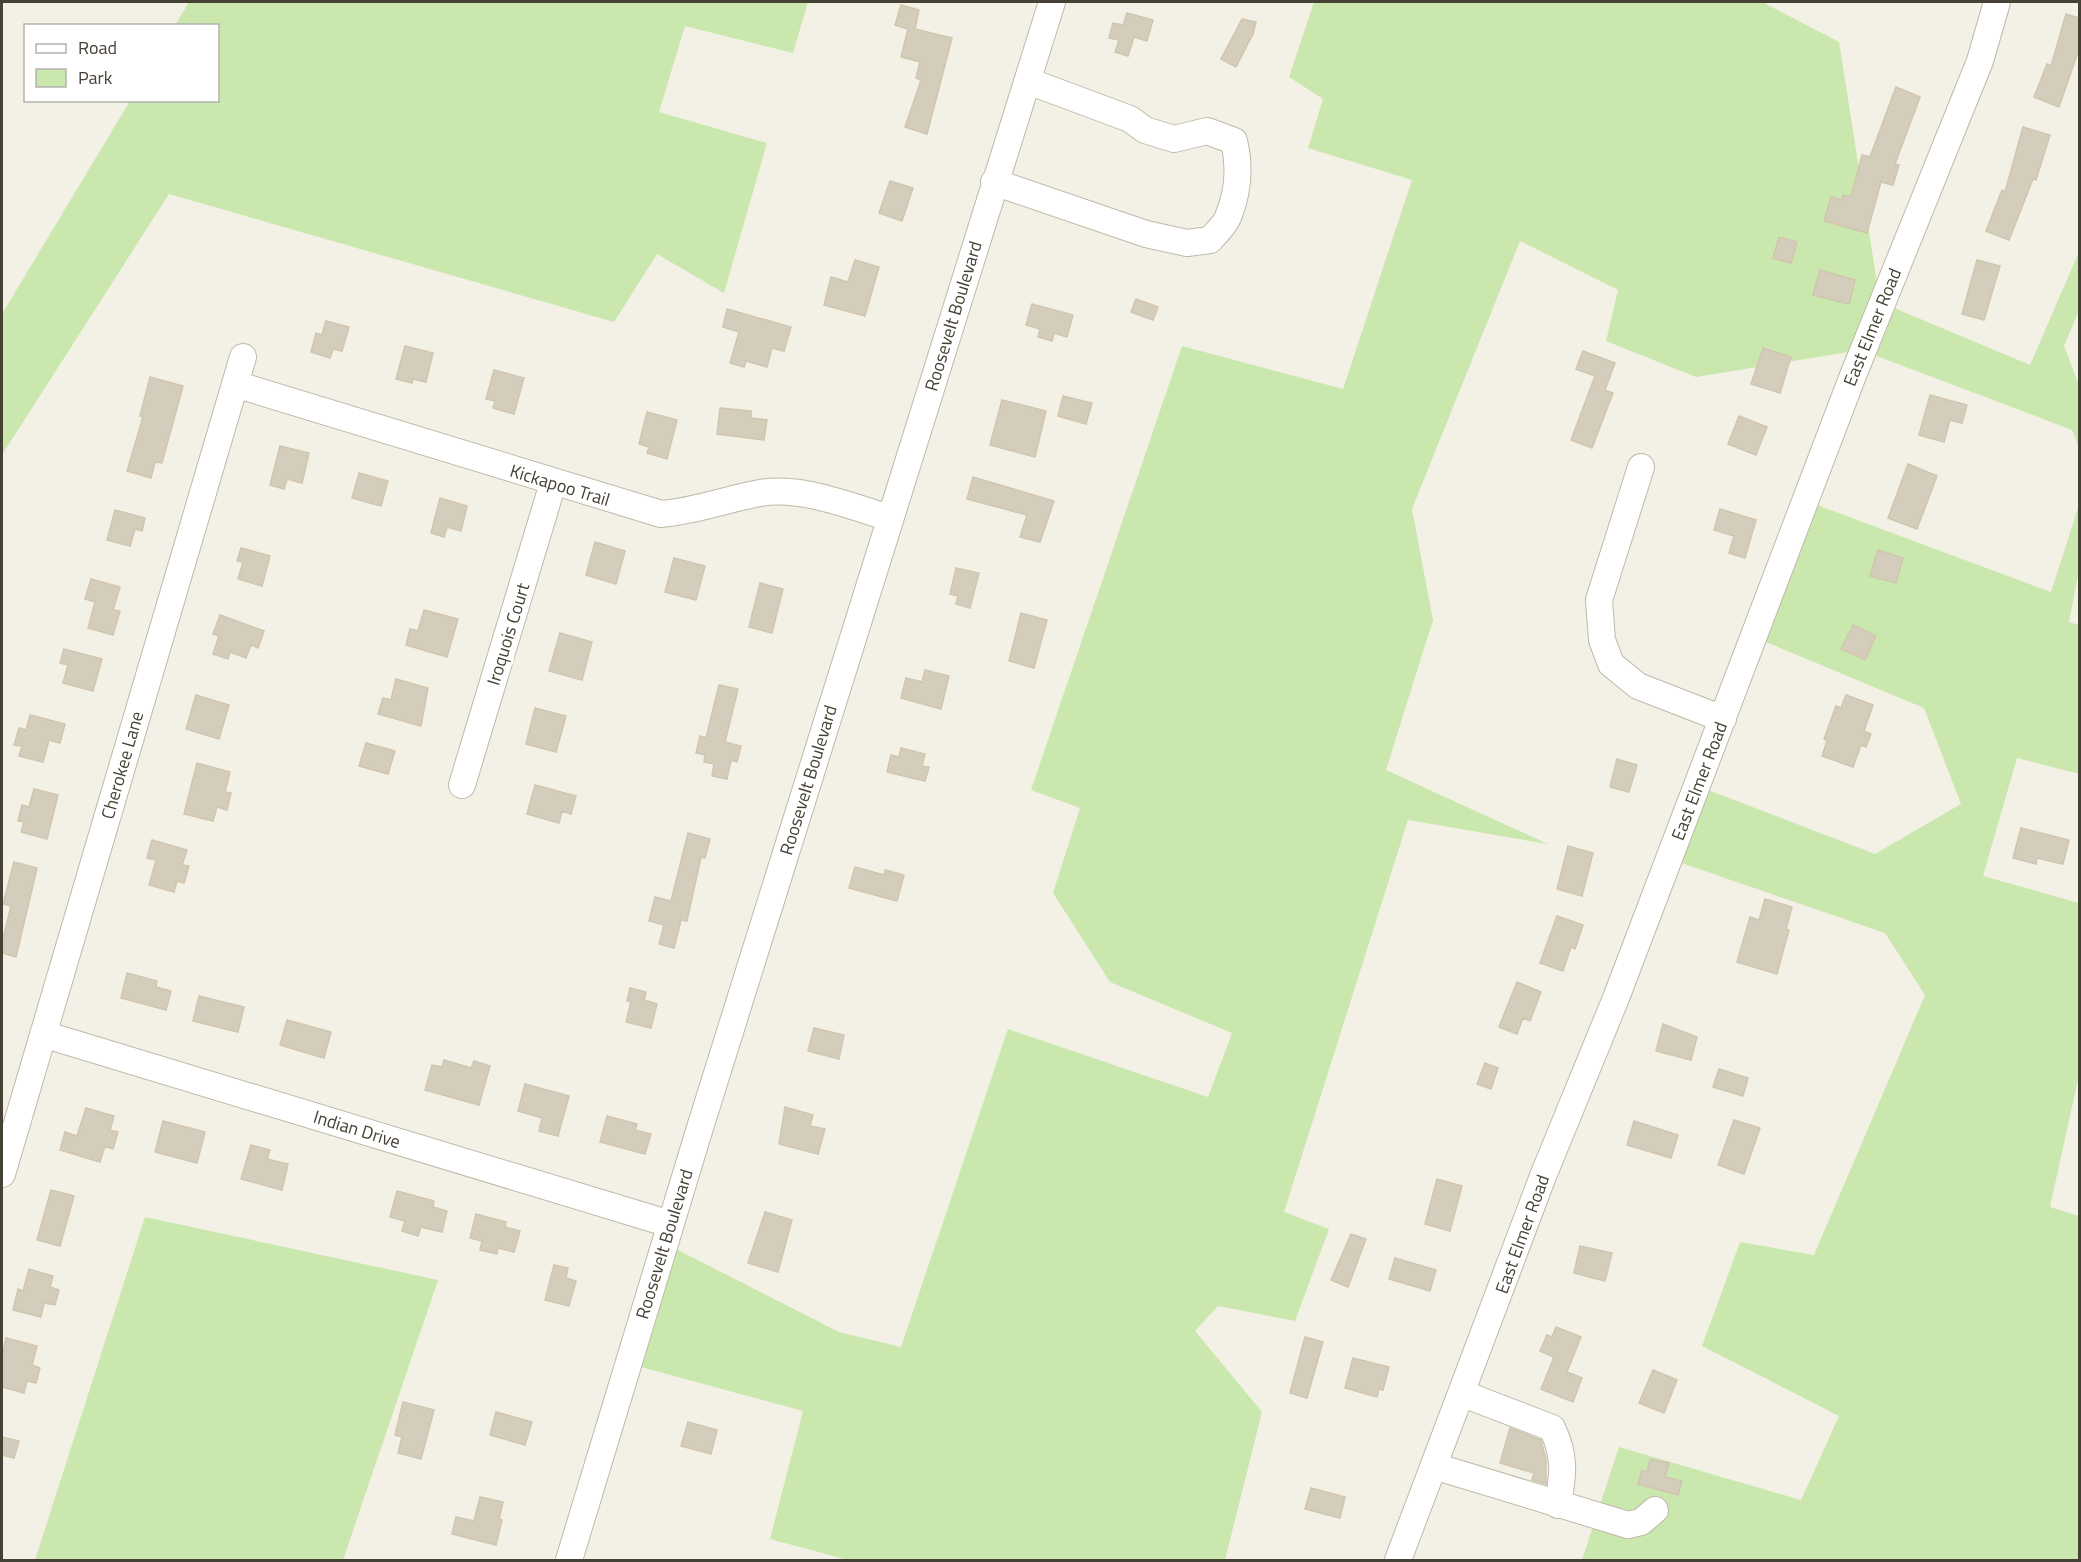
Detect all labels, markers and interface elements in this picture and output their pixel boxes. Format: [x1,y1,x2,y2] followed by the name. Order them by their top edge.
[24,24,219,102] legend
[78,34,117,61] text: Road
[78,64,113,91] text: Park
[917,238,989,394] street label: Roosevelt Boulevard
[1836,264,1908,390] street label: East Elmer Road
[507,457,613,513] street label: Kickapoo Trail
[480,579,537,689] street label: Iroquois Court
[772,702,844,858] street label: Roosevelt Boulevard
[94,708,150,822] street label: Cherokee Lane
[1664,718,1734,844] street label: East Elmer Road
[310,1103,404,1155] street label: Indian Drive
[628,1166,700,1322] street label: Roosevelt Boulevard
[1488,1171,1556,1297] street label: East Elmer Road

